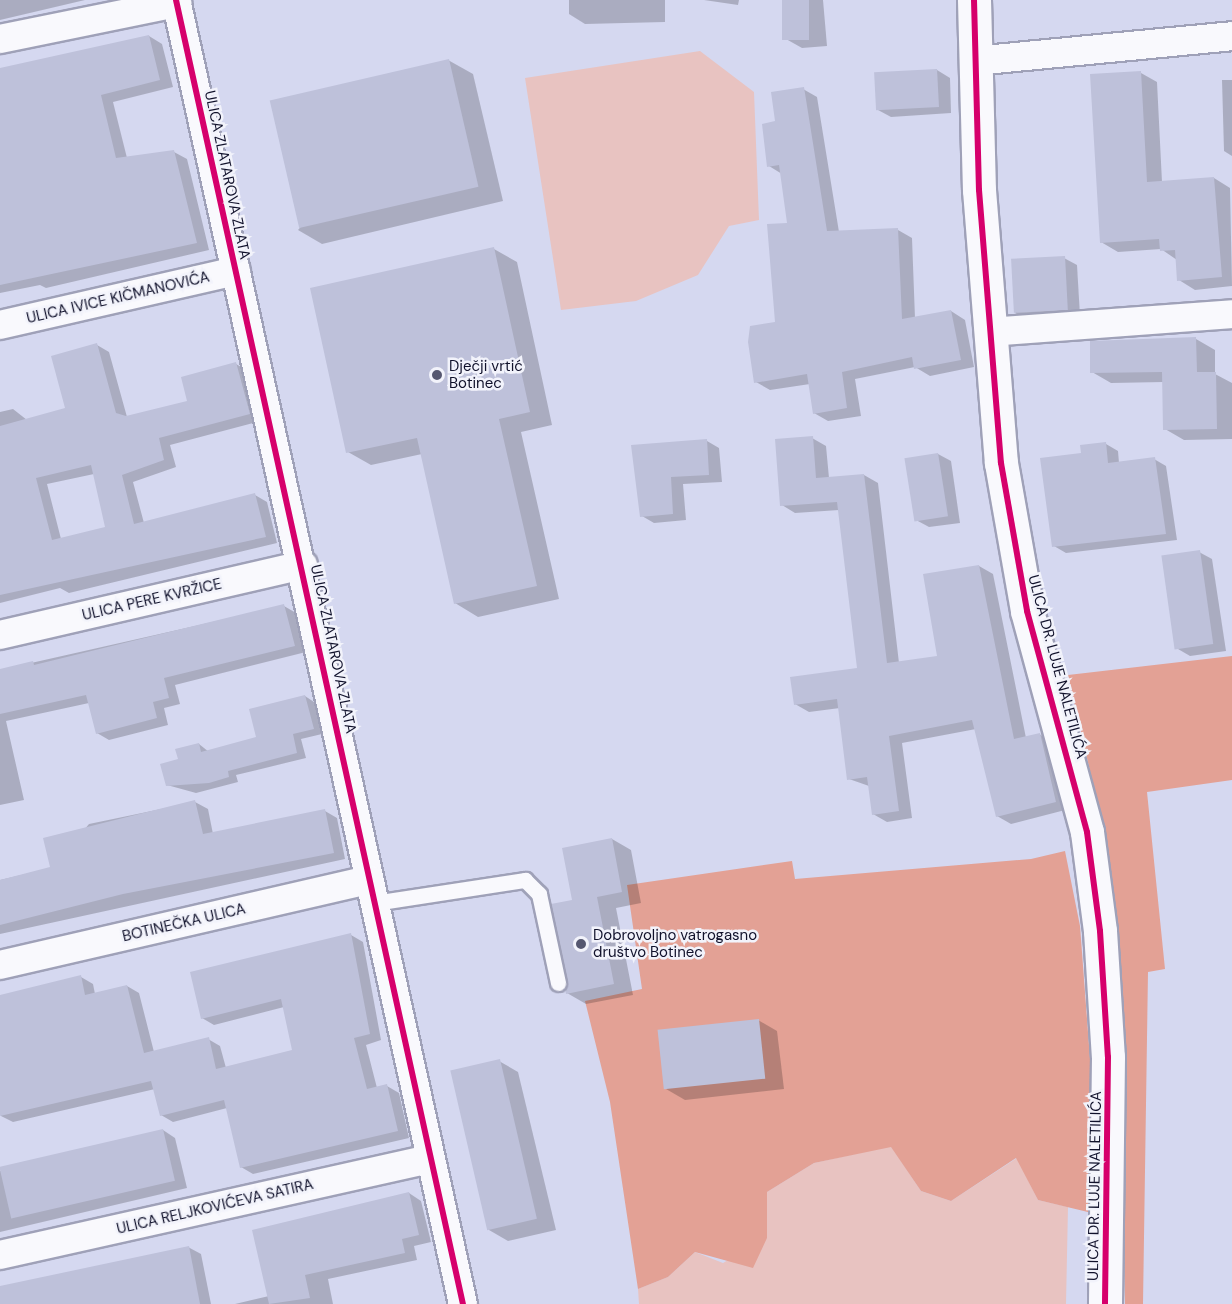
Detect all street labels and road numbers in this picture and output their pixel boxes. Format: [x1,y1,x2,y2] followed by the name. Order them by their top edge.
[200,89,254,261] street label: ULICA ZLATAROVA ZLATA
[25,268,211,328] street label: ULICA IVICE KIČMANOVIĆA
[306,563,360,735] street label: ULICA ZLATAROVA ZLATA
[1024,573,1090,761] street label: ULICA DR. LUJE NALETILIĆA
[80,575,224,625] street label: ULICA PERE KVRŽICE
[121,900,247,946] street label: BOTINEČKA ULICA
[1084,1091,1106,1281] street label: ULICA DR. LUJE NALETILIĆA
[115,1176,315,1238] street label: ULICA RELJKOVIĆEVA SATIRA

